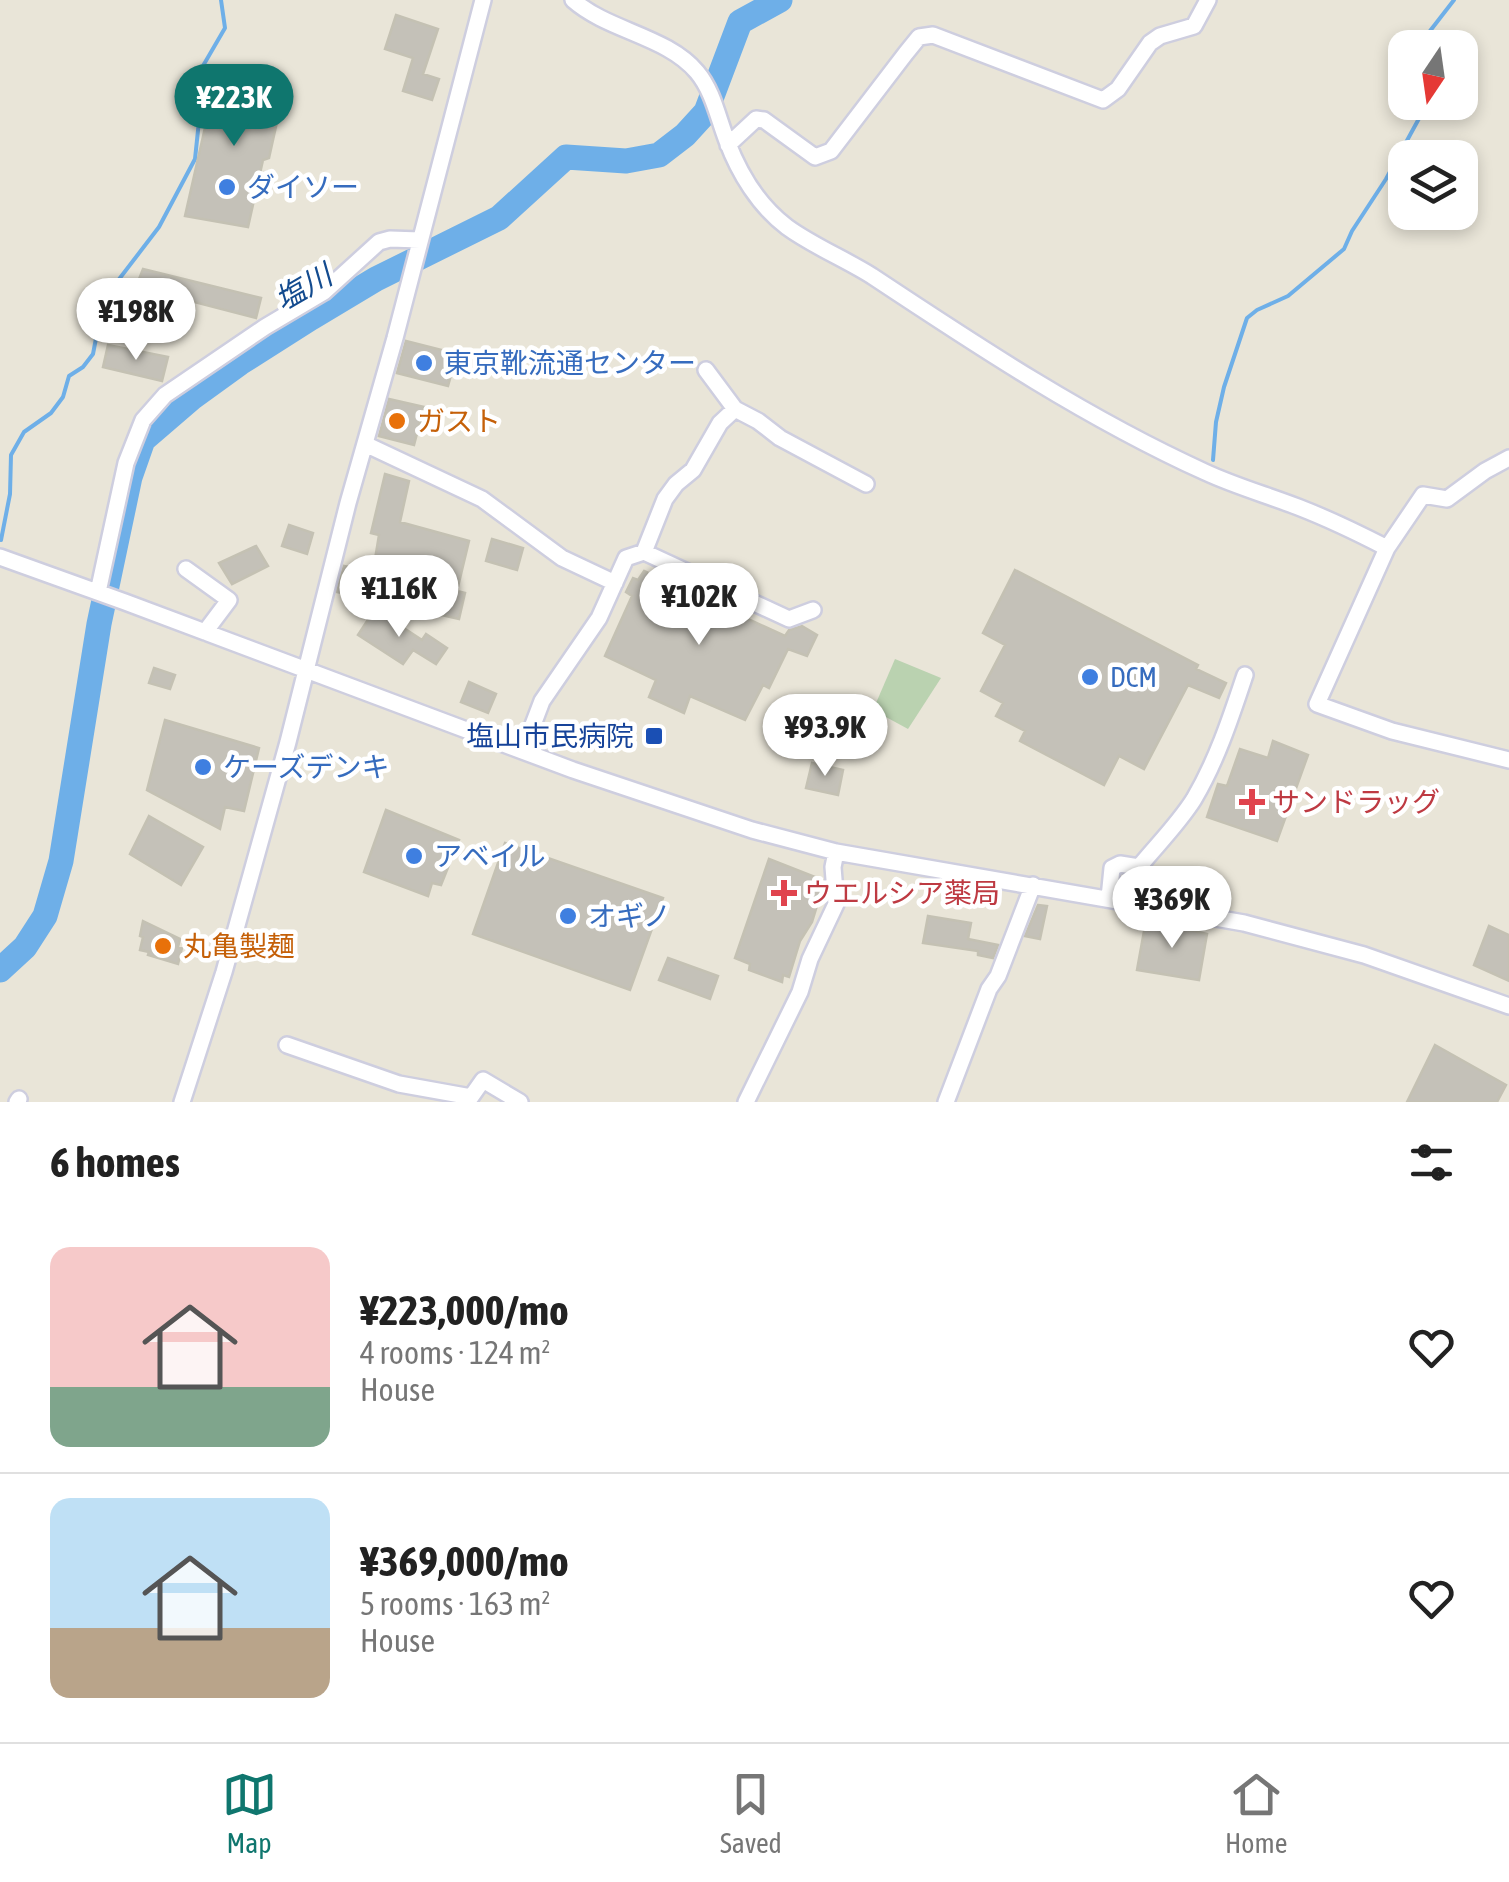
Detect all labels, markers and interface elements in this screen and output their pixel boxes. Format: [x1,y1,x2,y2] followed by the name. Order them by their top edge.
[1388,30,1478,120] north arrow
[1388,30,1478,230] map controls
[164,64,304,149] pin: ¥223K
[196,78,272,115] text: ¥223K
[1388,140,1478,230] button: layers
[247,171,359,203] place label: ダイソー
[216,176,238,198] marker: ダイソー
[269,256,340,317] water label: 塩川
[66,278,206,363] pin: ¥198K
[98,292,174,329] text: ¥198K
[444,347,696,379] place label: 東京靴流通センター
[413,352,435,374] marker: 東京靴流通センター
[417,405,501,437] place label: ガスト
[386,410,408,432] marker: ガスト
[329,555,469,640] pin: ¥116K
[629,563,769,648] pin: ¥102K
[361,569,437,606] text: ¥116K
[661,577,737,614] text: ¥102K
[1110,661,1157,693] place label: DCM
[1079,666,1101,688] marker: DCM
[744,694,906,779] pin: ¥93.9K
[785,708,865,745] text: ¥93.9K
[466,720,634,752] place label: 塩山市民病院
[643,725,665,747] marker: 塩山市民病院
[223,751,390,783] place label: ケーズデンキ
[192,756,214,778] marker: ケーズデンキ
[1272,786,1440,818] place label: サンドラッグ
[1241,791,1263,813] marker: サンドラッグ
[434,840,545,872] place label: アベイル
[403,845,425,867] marker: アベイル
[1102,866,1242,951] pin: ¥369K
[804,877,1000,909] place label: ウエルシア薬局
[1134,880,1210,917] text: ¥369K
[773,882,795,904] marker: ウエルシア薬局
[588,900,671,932] place label: オギノ
[557,905,579,927] marker: オギノ
[183,930,295,962] place label: 丸亀製麺
[152,935,174,957] marker: 丸亀製麺
[1404,1135,1459,1190] icon: filters
[50,1138,180,1186] text: 6 homes
[360,1286,569,1334] text: ¥223,000/mo
[130,1287,250,1407] icon: home
[1404,1320,1459,1375] icon: heart
[360,1334,550,1371] text: 4 rooms · 124 m²
[360,1371,435,1408] text: House
[360,1537,569,1585] text: ¥369,000/mo
[130,1538,250,1658] icon: home
[1404,1571,1459,1626] icon: heart
[360,1585,550,1622] text: 5 rooms · 163 m²
[360,1622,435,1659] text: House
[222,1767,277,1859] tab: Map
[720,1767,782,1859] tab: Saved
[1225,1767,1287,1859] tab: Home

